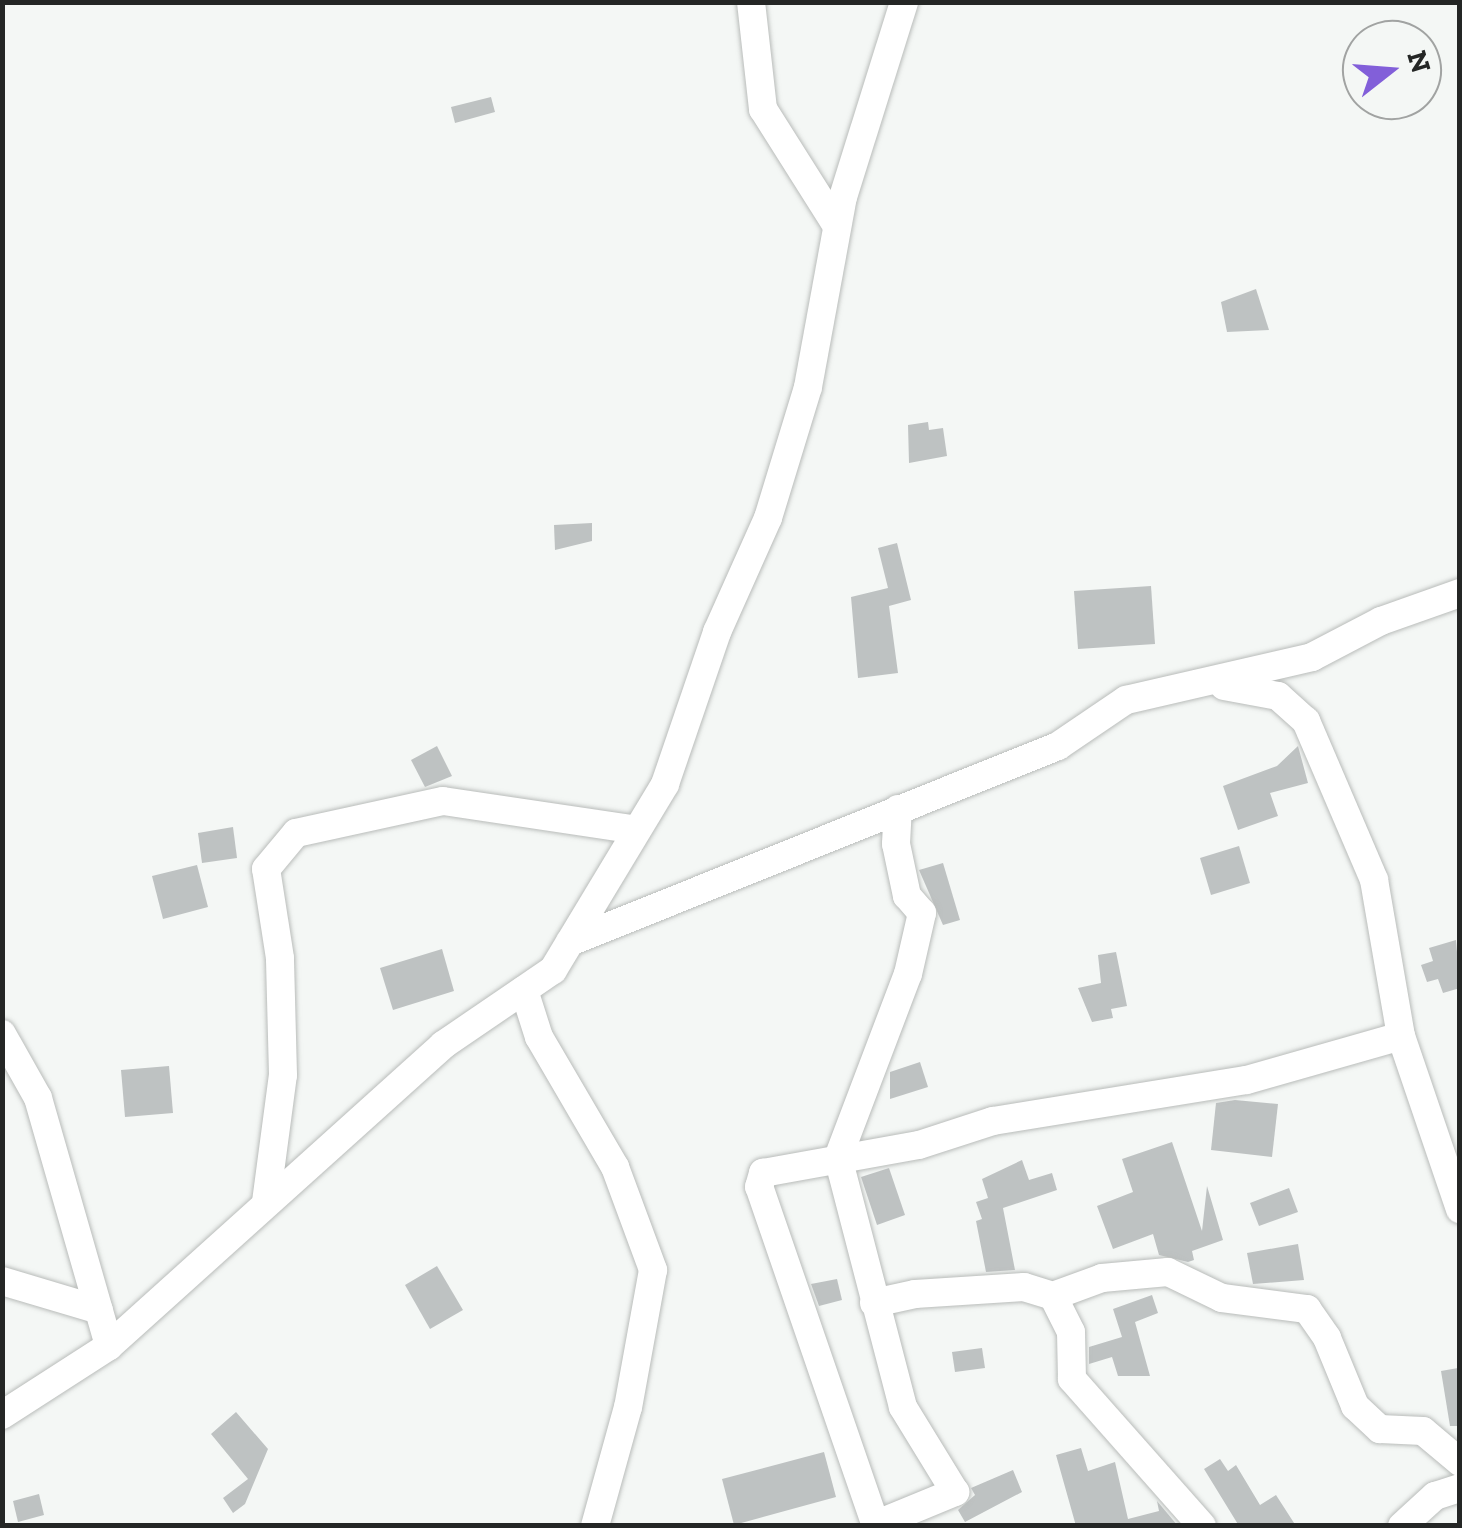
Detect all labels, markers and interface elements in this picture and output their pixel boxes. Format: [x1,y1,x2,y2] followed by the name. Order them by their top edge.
[1342,20,1442,120] north arrow
[1400,47,1438,77] text: N

